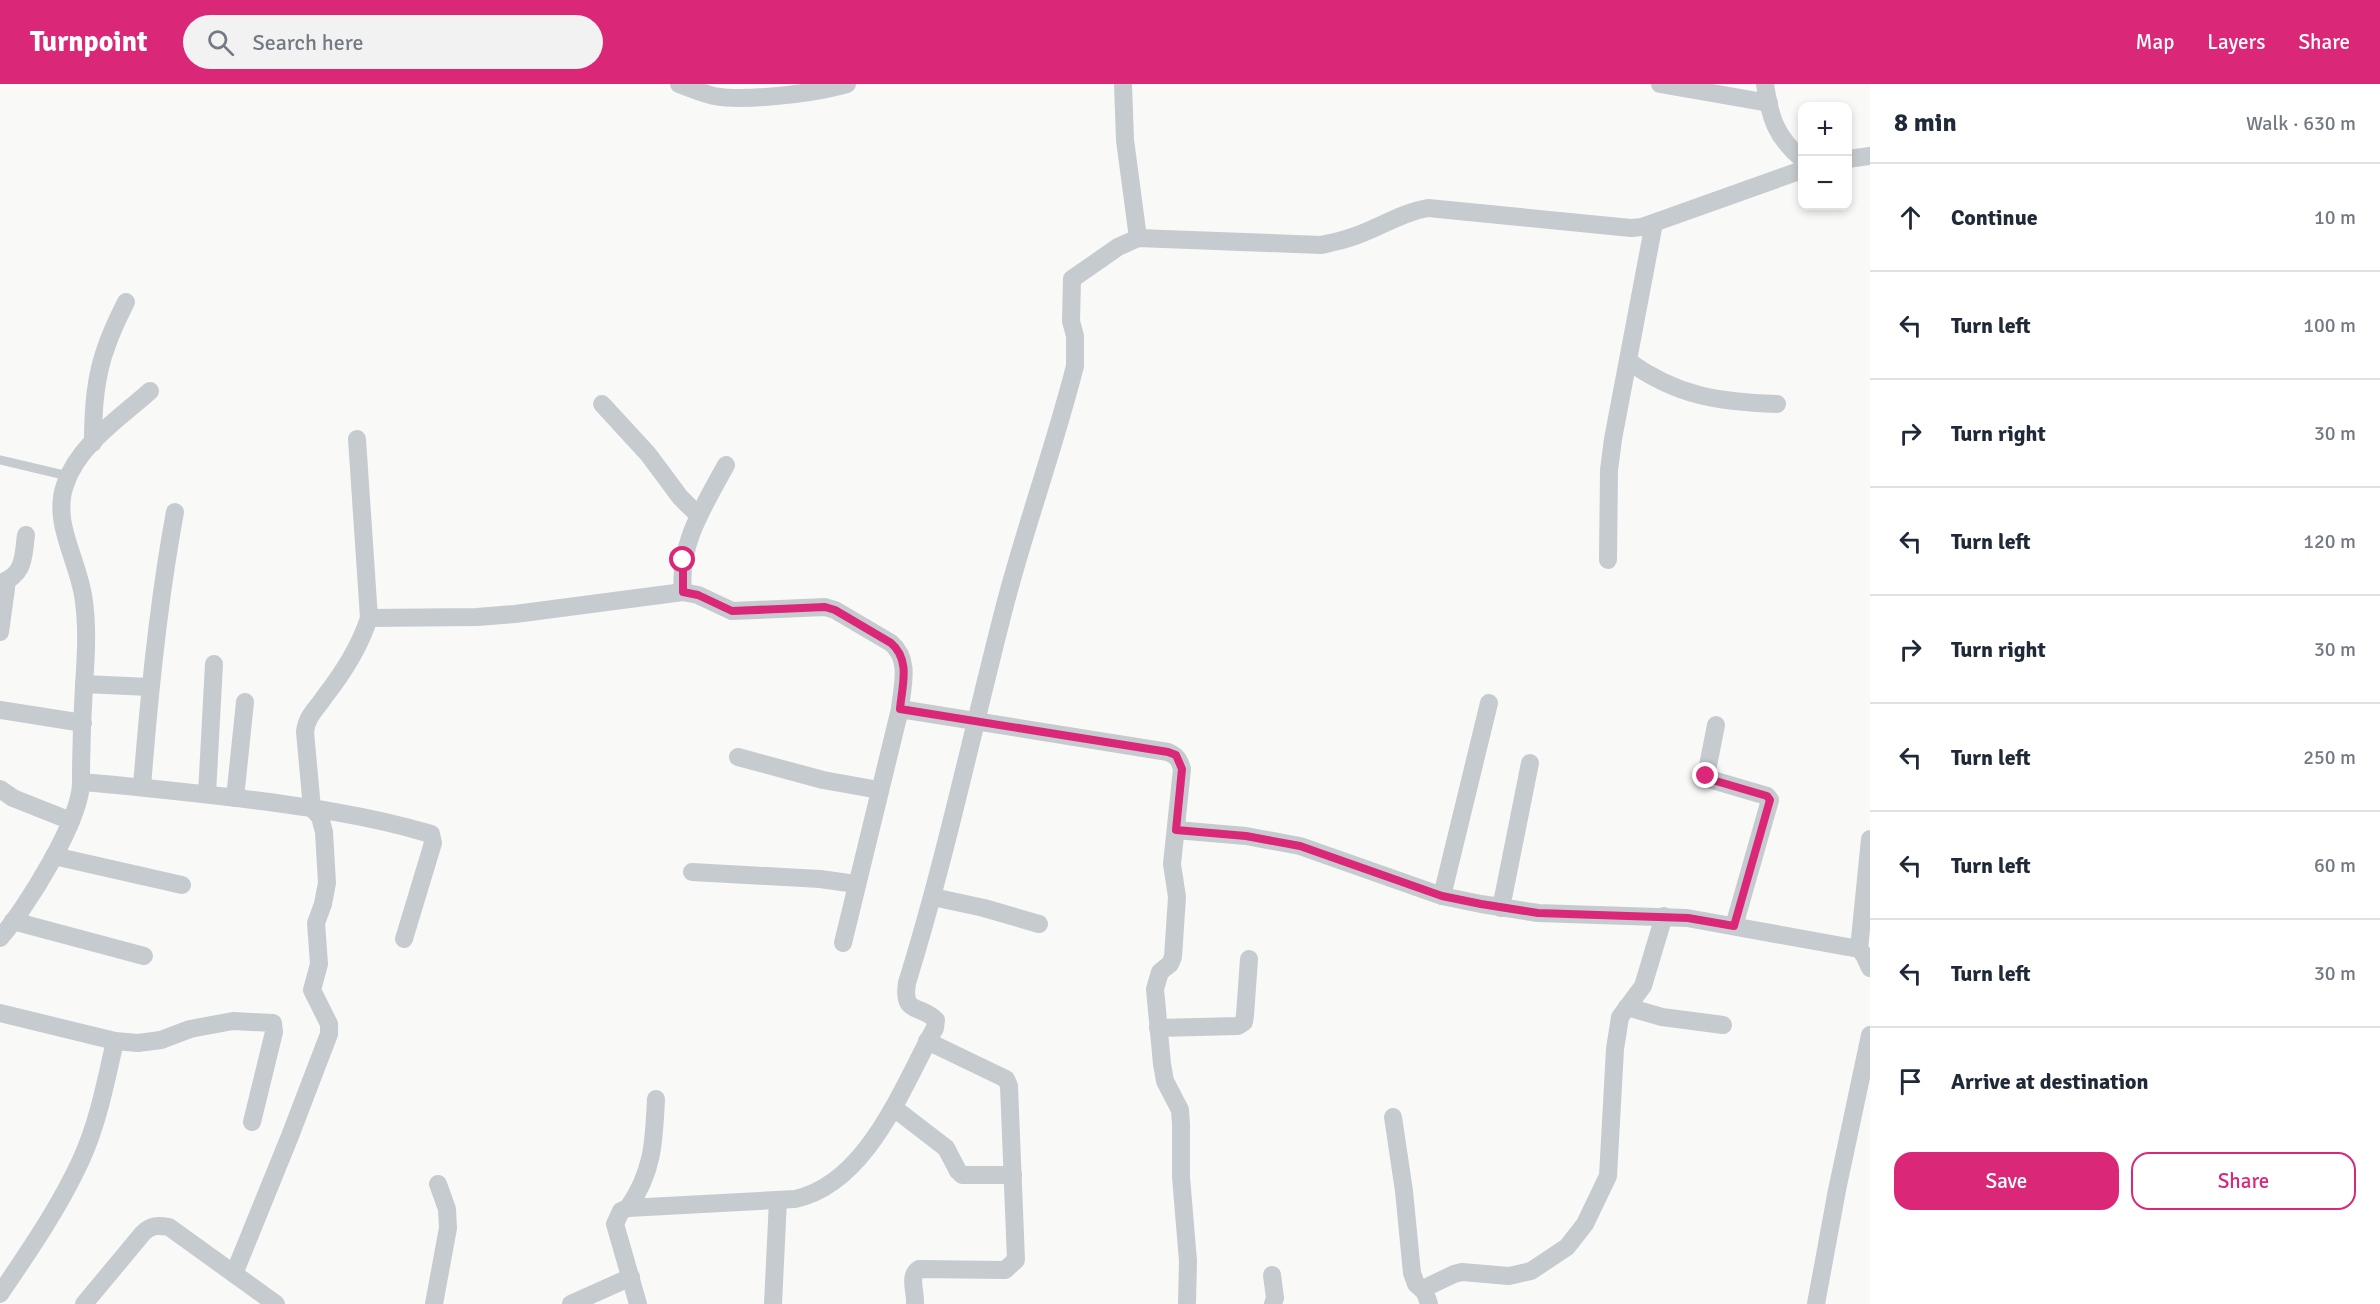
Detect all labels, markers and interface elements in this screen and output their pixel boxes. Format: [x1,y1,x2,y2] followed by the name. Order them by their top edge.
[183,15,603,69] search box
[30,25,147,59] text: Turnpoint
[204,26,237,59] icon: search
[252,29,363,56] text: Search here
[2136,29,2174,55] text: Map
[2207,29,2265,55] text: Layers
[2298,29,2350,55] text: Share
[1798,102,1852,210] map controls
[1798,102,1852,156] button: +
[1894,107,1957,139] text: 8 min
[2246,111,2356,136] text: Walk · 630 m
[1798,156,1852,210] button: −
[1894,201,1927,234] icon: ahead
[1951,204,2038,231] text: Continue
[2314,205,2356,230] text: 10 m
[1894,309,1927,342] icon: left
[1951,312,2031,339] text: Turn left
[2303,313,2356,338] text: 100 m
[1894,417,1927,450] icon: right
[1951,420,2046,447] text: Turn right
[2314,421,2356,446] text: 30 m
[1894,525,1927,558] icon: left
[1951,528,2031,555] text: Turn left
[2303,529,2356,554] text: 120 m
[669,546,695,572] route start
[1894,633,1927,666] icon: right
[1951,636,2046,663] text: Turn right
[2314,637,2356,662] text: 30 m
[1894,741,1927,774] icon: left
[1951,744,2031,771] text: Turn left
[2303,745,2356,770] text: 250 m
[1692,762,1718,788] route end
[1894,849,1927,882] icon: left
[1951,852,2031,879] text: Turn left
[2314,853,2356,878] text: 60 m
[1894,957,1927,990] icon: left
[1951,960,2031,987] text: Turn left
[2314,961,2356,986] text: 30 m
[1894,1065,1927,1098] icon: arrive
[1951,1068,2148,1095] text: Arrive at destination
[1894,1152,2119,1210] button: Save
[2131,1152,2356,1210] button: Share

